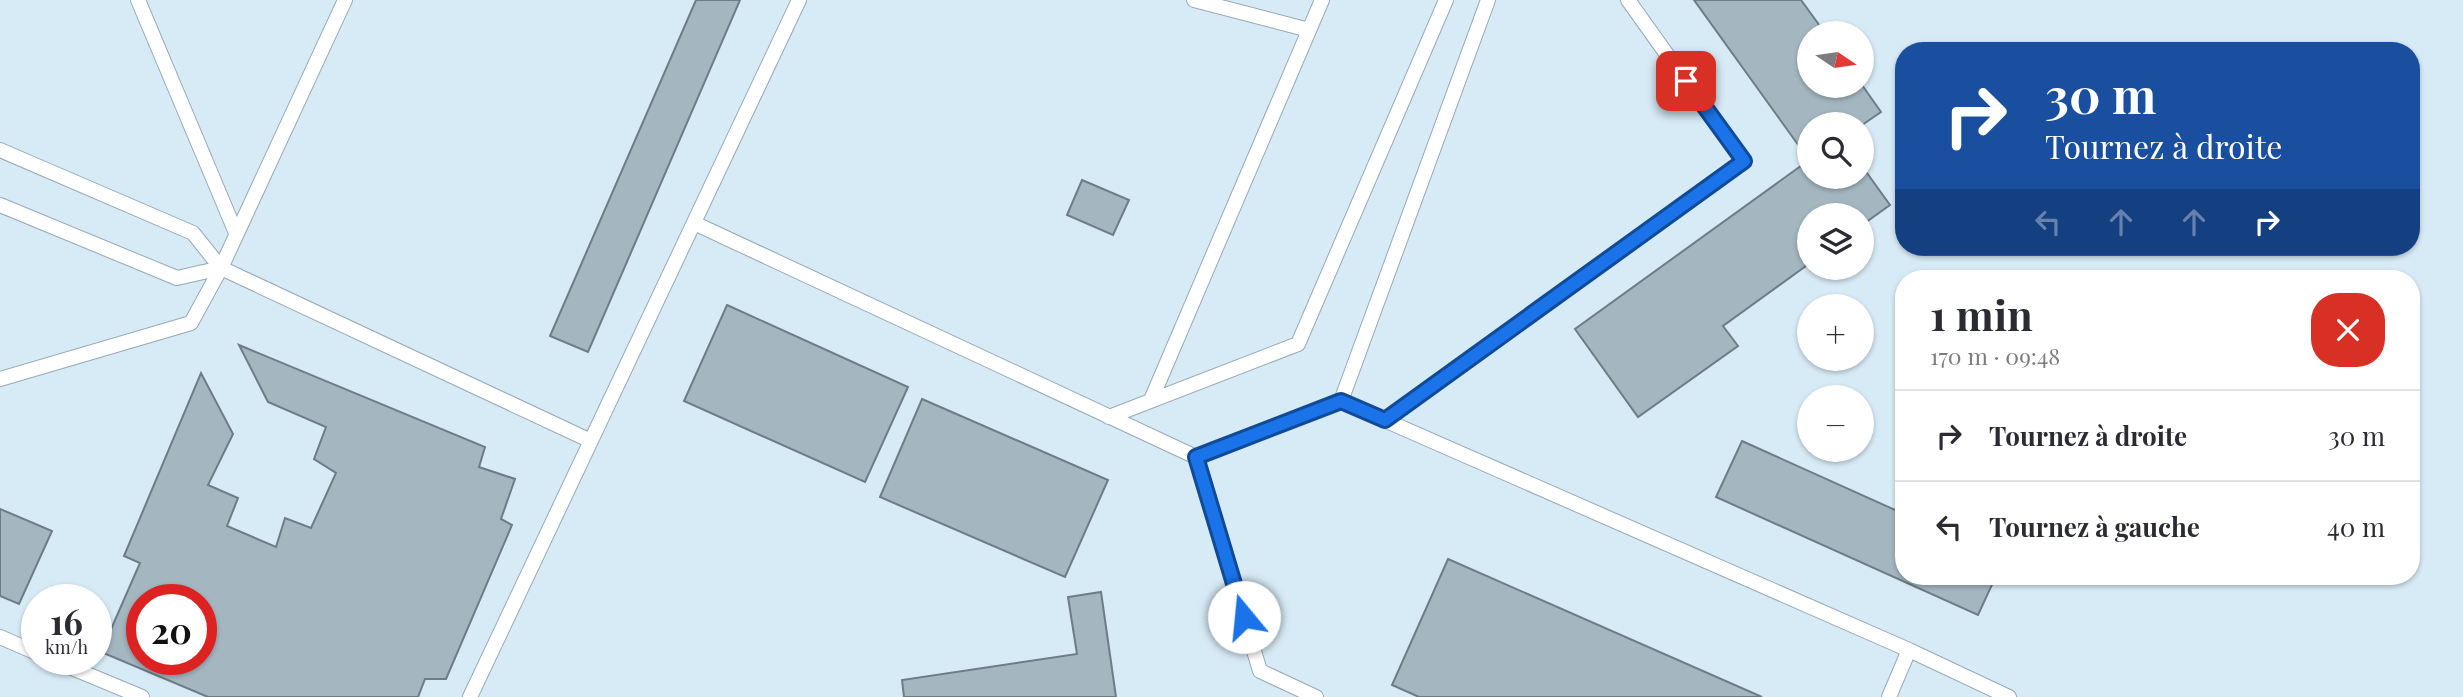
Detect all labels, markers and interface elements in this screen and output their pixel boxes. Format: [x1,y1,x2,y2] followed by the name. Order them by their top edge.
[1797,21,1874,98] north arrow
[1797,21,1874,462] map controls
[1656,51,1716,111] pin
[2045,61,2156,126] text: 30 m
[1667,62,1705,100] icon: arrive
[1930,70,2021,161] icon: right
[1797,112,1874,189] button: search
[2045,124,2283,167] text: Tournez à droite
[1797,203,1874,280] button: layers
[2029,203,2067,241] icon: left
[2102,203,2140,241] icon: ahead
[2175,203,2213,241] icon: ahead
[2248,203,2286,241] icon: right
[1930,286,2033,342] text: 1 min
[2311,293,2385,367] button: close
[1797,294,1874,371] button: +
[1930,340,2060,371] text: 170 m · 09:48
[1797,385,1874,462] button: −
[1930,417,1968,455] icon: right
[1989,418,2187,453] text: Tournez à droite
[2328,418,2385,453] text: 30 m
[1930,508,1968,546] icon: left
[1989,509,2200,544] text: Tournez à gauche
[2327,509,2385,544] text: 40 m
[1207,580,1281,654] position arrow
[126,584,217,675] speed limit sign: 20
[50,597,83,644] text: 16
[45,635,88,659] text: km/h

